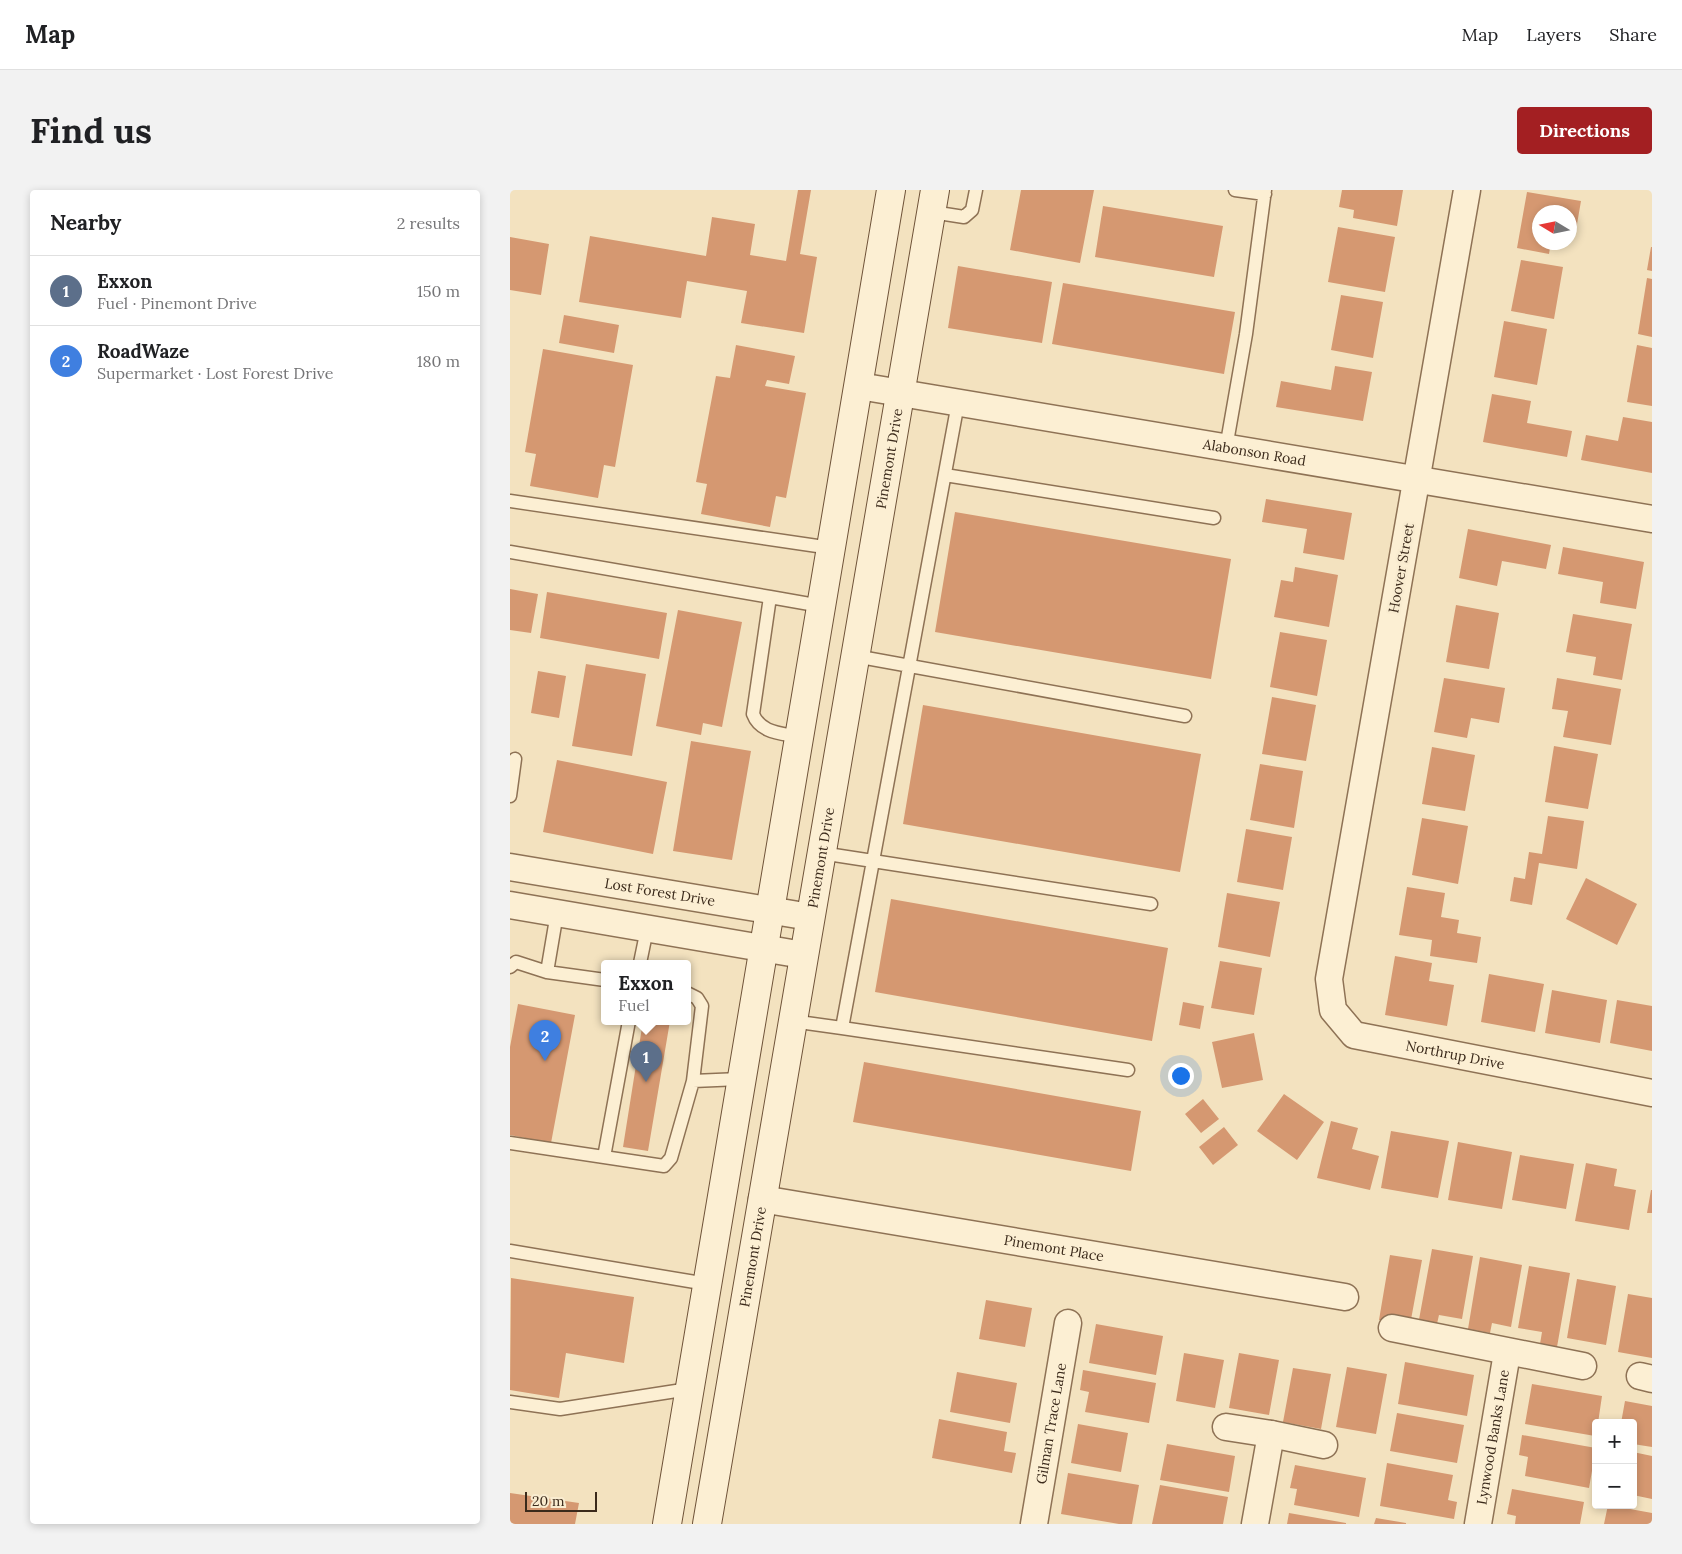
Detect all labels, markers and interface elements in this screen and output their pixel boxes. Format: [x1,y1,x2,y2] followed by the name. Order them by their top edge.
[25,19,75,50] text: Map
[1462,23,1498,46] text: Map
[1526,23,1581,46] text: Layers
[1609,23,1657,46] text: Share
[1517,107,1652,154] button: Directions
[30,108,152,153] text: Find us
[1532,205,1577,250] north arrow
[50,209,121,236] text: Nearby
[397,213,460,233] text: 2 results
[97,269,152,293] text: Exxon
[63,281,69,301] text: 1
[417,281,460,301] text: 150 m
[97,293,257,313] text: Fuel · Pinemont Drive
[97,339,189,363] text: RoadWaze
[62,351,70,371] text: 2
[417,351,460,371] text: 180 m
[97,363,333,383] text: Supermarket · Lost Forest Drive
[872,406,907,510] street label: Pinemont Drive
[1201,435,1307,470] street label: Alabonson Road
[1384,521,1418,614] street label: Hoover Street
[803,806,838,909] street label: Pinemont Drive
[603,874,717,910] street label: Lost Forest Drive
[601,960,691,1025] popup
[618,971,674,995] text: Exxon
[618,995,650,1015] text: Fuel
[529,1020,561,1061] pin: 2
[1404,1036,1507,1073] street label: Northrup Drive
[630,1041,662,1082] pin: 1
[1168,1063,1194,1089] your location
[735,1205,770,1309] street label: Pinemont Drive
[1003,1231,1106,1265] street label: Pinemont Place
[1032,1361,1070,1485] street label: Gilman Trace Lane
[1472,1368,1513,1506] street label: Lynwood Banks Lane
[1592,1419,1637,1509] map controls
[1592,1419,1637,1464] button: +
[1592,1464,1637,1509] button: −
[525,1489,598,1512] scale bar
[532,1492,564,1510] text: 20 m

